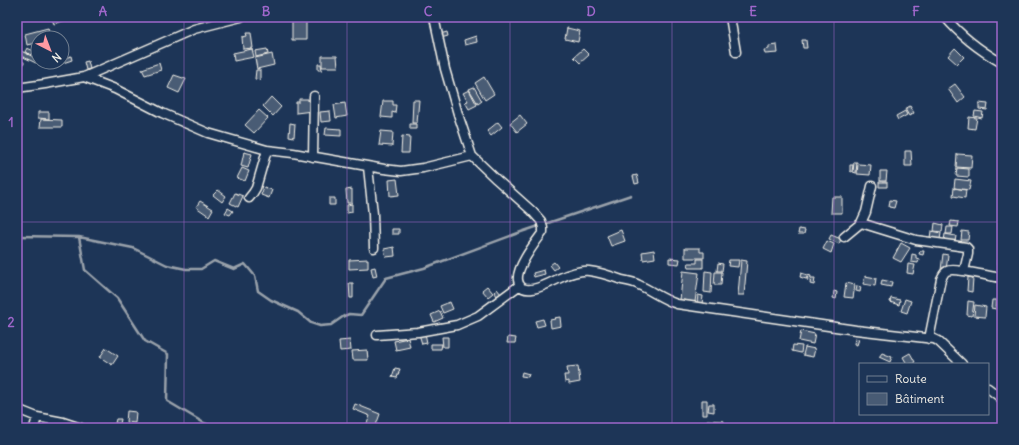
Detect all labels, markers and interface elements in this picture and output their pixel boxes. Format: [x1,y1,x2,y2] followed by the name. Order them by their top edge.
[99,3,108,20] text: A
[262,3,271,20] text: B
[424,3,433,20] text: C
[586,3,596,20] text: D
[749,3,757,20] text: E
[912,3,920,20] text: F
[30,30,70,70] north arrow
[49,50,64,65] text: N
[8,114,14,131] text: 1
[7,314,15,331] text: 2
[859,363,989,415] legend
[895,371,927,386] text: Route
[895,391,944,406] text: Bâtiment

